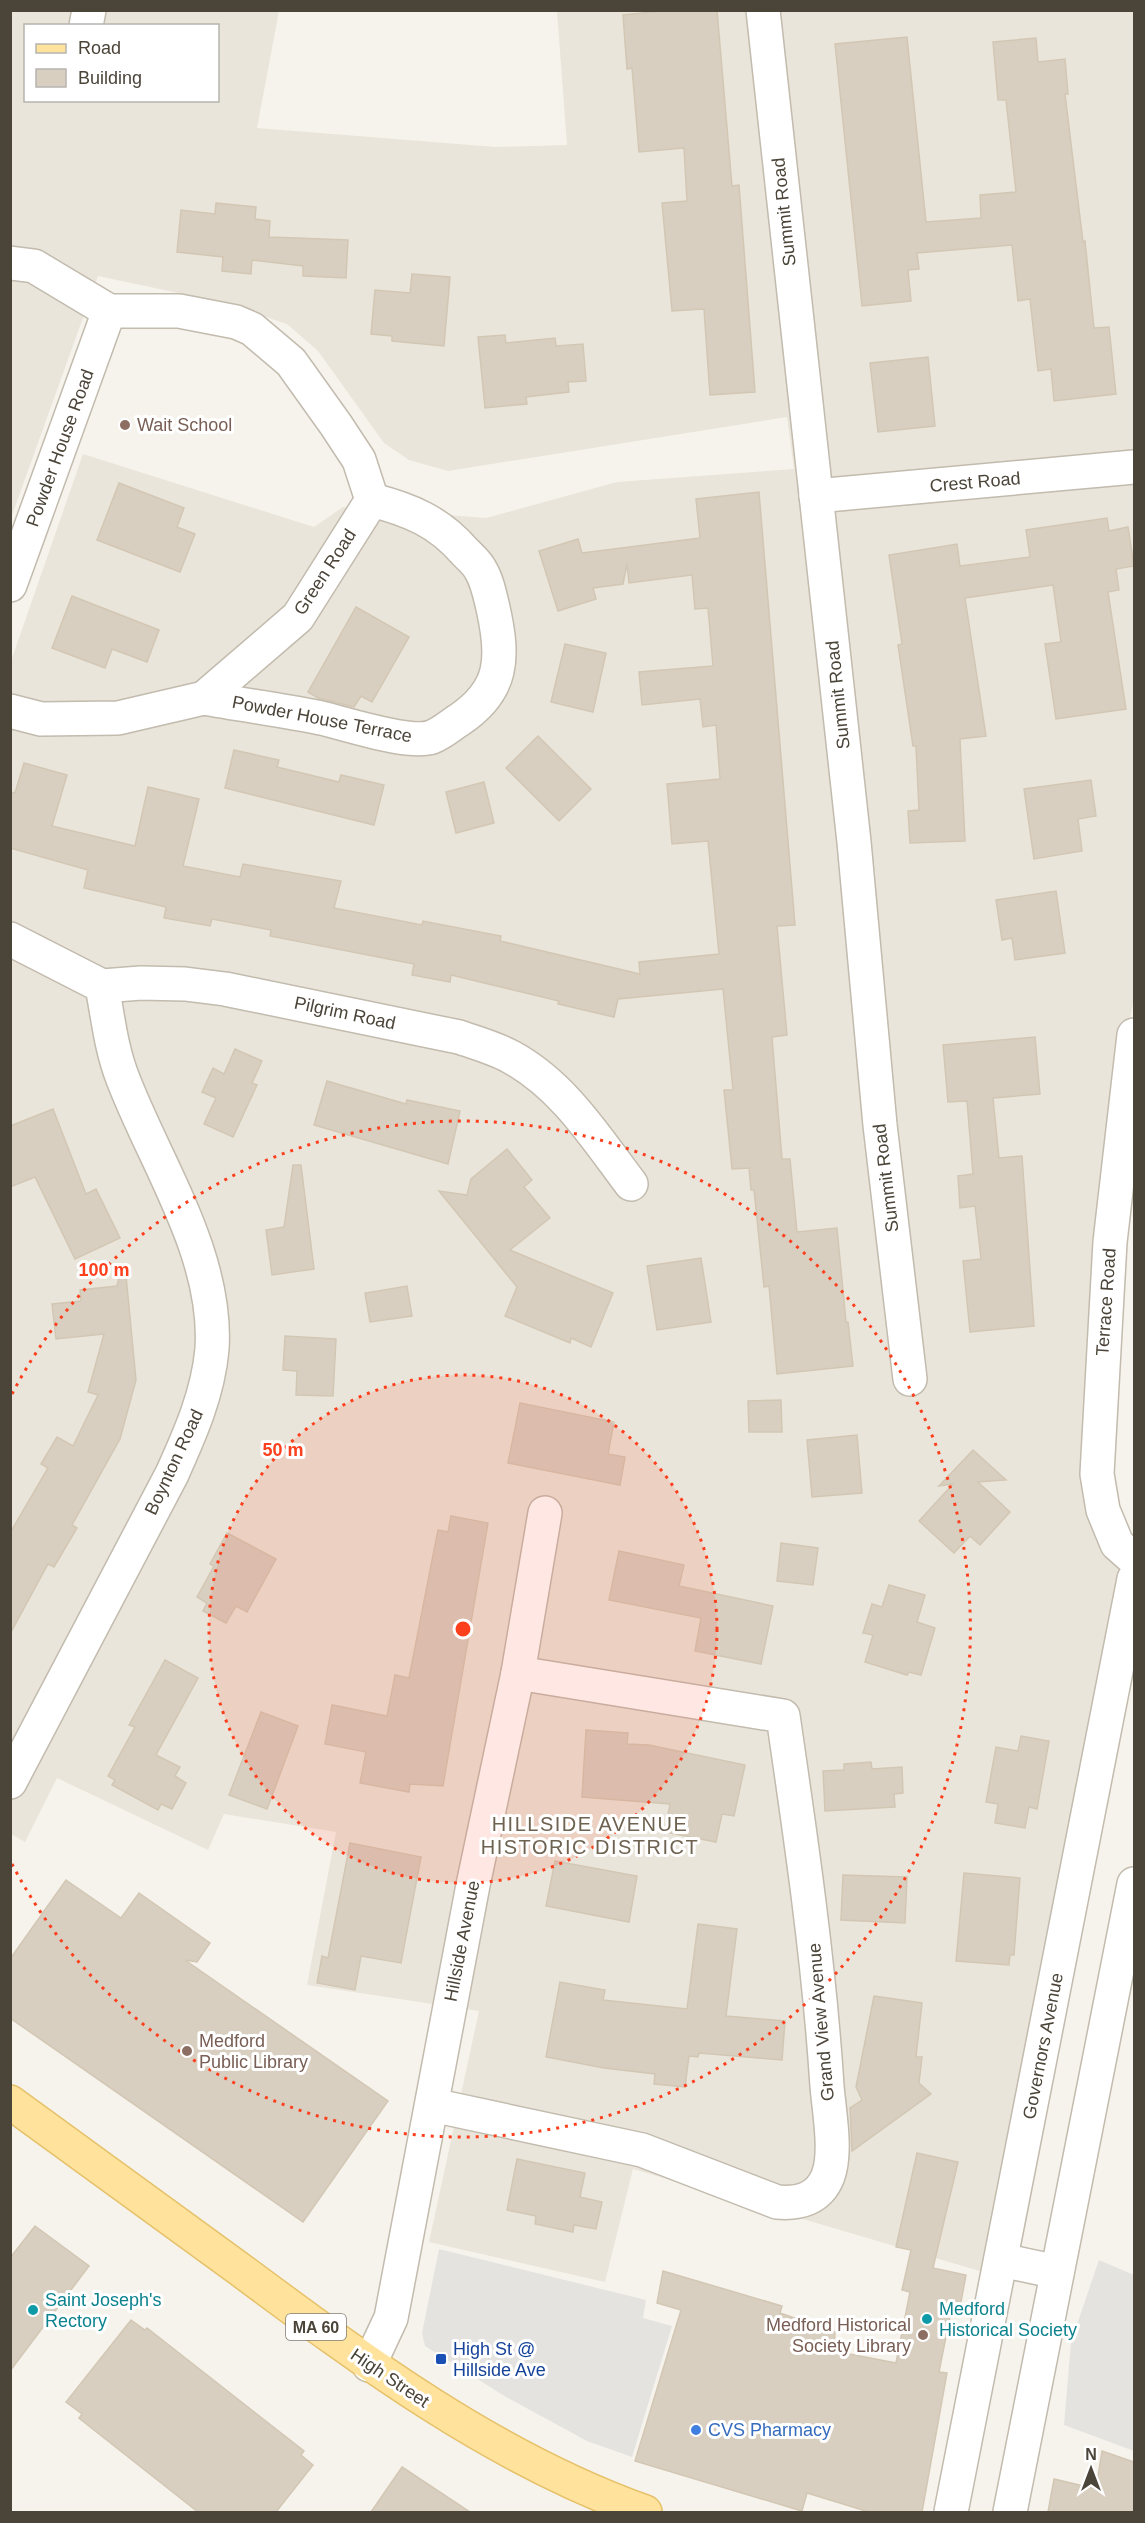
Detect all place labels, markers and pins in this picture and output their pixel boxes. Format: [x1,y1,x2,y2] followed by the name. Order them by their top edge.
[137,415,232,435] place label: Wait School
[118,418,132,432] marker: Wait School
[453,1619,473,1639] centre of rings
[199,2031,308,2072] place label: Medford Public Library
[180,2044,194,2058] marker: Medford Public Library
[45,2290,162,2331] place label: Saint Joseph's Rectory
[939,2299,1077,2340] place label: Medford Historical Society
[26,2303,40,2317] marker: Saint Joseph's Rectory
[920,2312,934,2326] marker: Medford Historical Society
[766,2315,911,2356] place label: Medford Historical Society Library
[916,2328,930,2342] marker: Medford Historical Society Library
[453,2339,546,2380] place label: High St @ Hillside Ave
[434,2352,448,2366] marker: High St @ Hillside Ave
[708,2420,831,2440] place label: CVS Pharmacy
[689,2423,703,2437] marker: CVS Pharmacy

